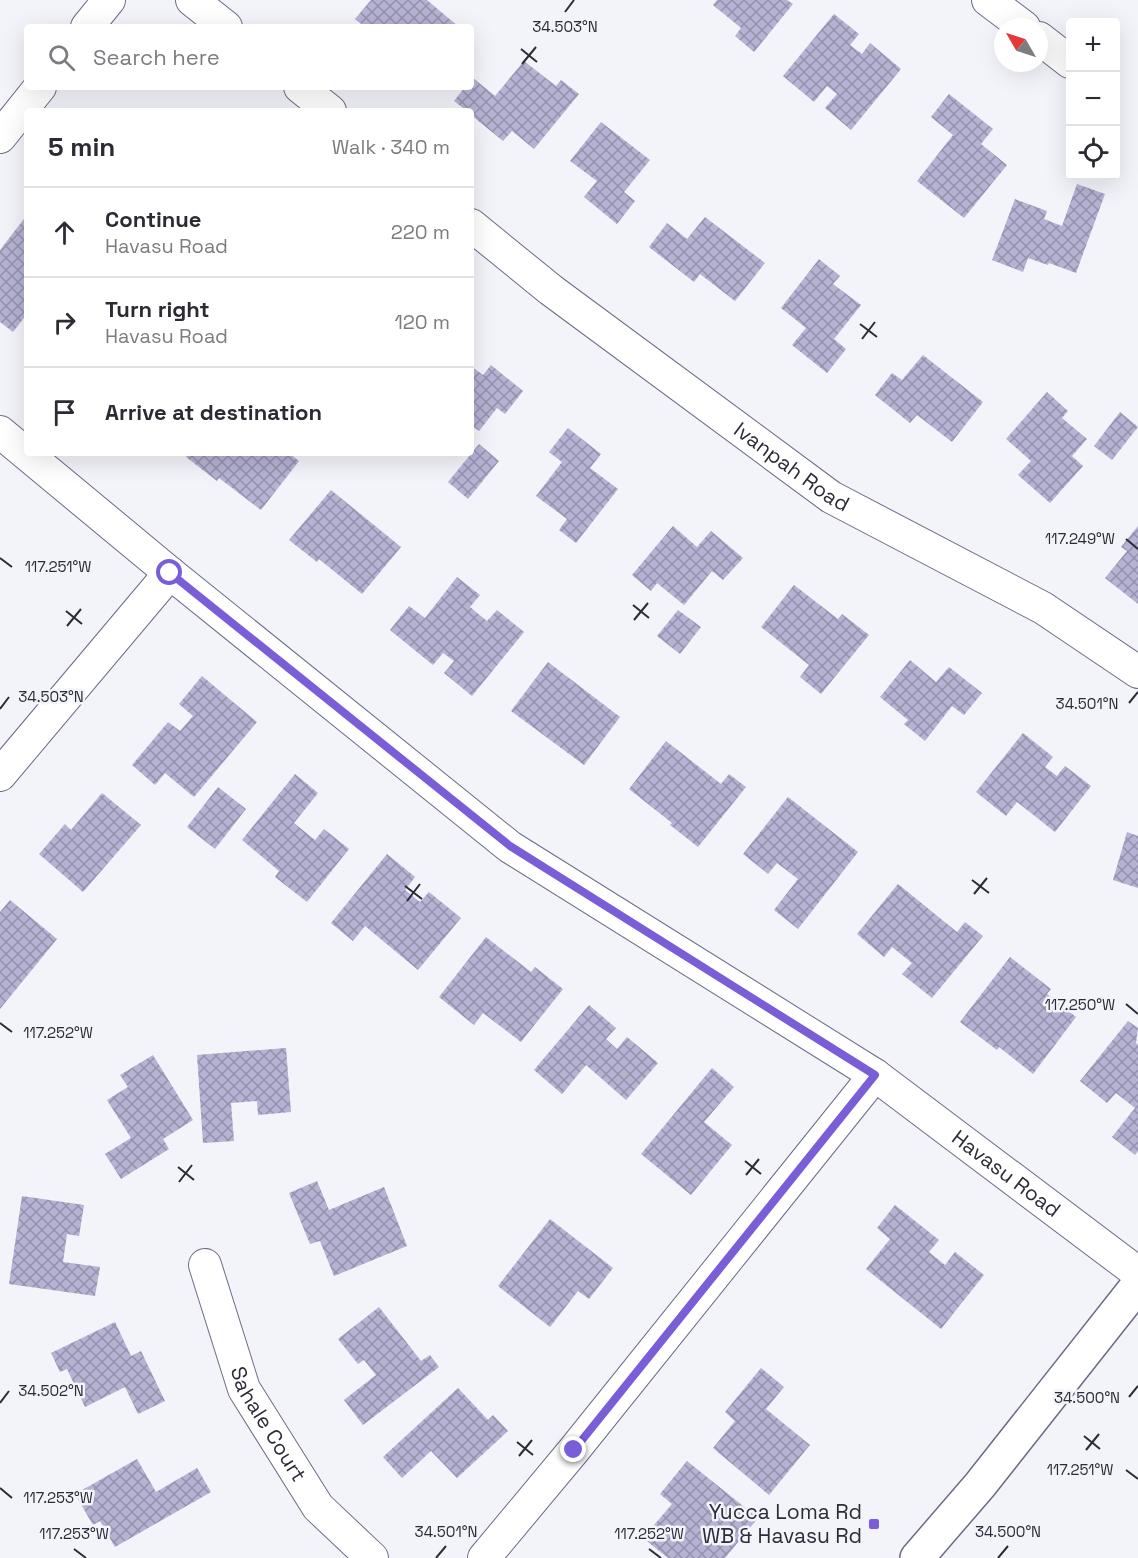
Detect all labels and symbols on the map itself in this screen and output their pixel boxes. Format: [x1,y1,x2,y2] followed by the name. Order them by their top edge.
[532,17,598,36] text: 34.503°N
[994,18,1048,72] north arrow
[729,416,854,517] street label: Ivanpah Road
[1045,529,1115,548] text: 117.249°W
[25,557,91,576] text: 117.251°W
[156,559,182,585] route start
[18,687,84,706] text: 34.503°N
[1056,694,1118,713] text: 34.501°N
[1045,995,1115,1014] text: 117.250°W
[23,1023,93,1042] text: 117.252°W
[947,1124,1066,1223] street label: Havasu Road
[225,1363,313,1486] street label: Sahale Court
[18,1381,84,1400] text: 34.502°N
[1054,1388,1120,1407] text: 34.500°N
[560,1436,586,1462] route end
[1047,1460,1113,1479] text: 117.251°W
[23,1488,93,1507] text: 117.253°W
[702,1498,862,1549] place label: Yucca Loma Rd WB & Havasu Rd
[867,1517,881,1531] marker: Yucca Loma Rd WB & Havasu Rd
[415,1522,477,1541] text: 34.501°N
[975,1522,1041,1541] text: 34.500°N
[39,1524,109,1543] text: 117.253°W
[614,1524,684,1543] text: 117.252°W

